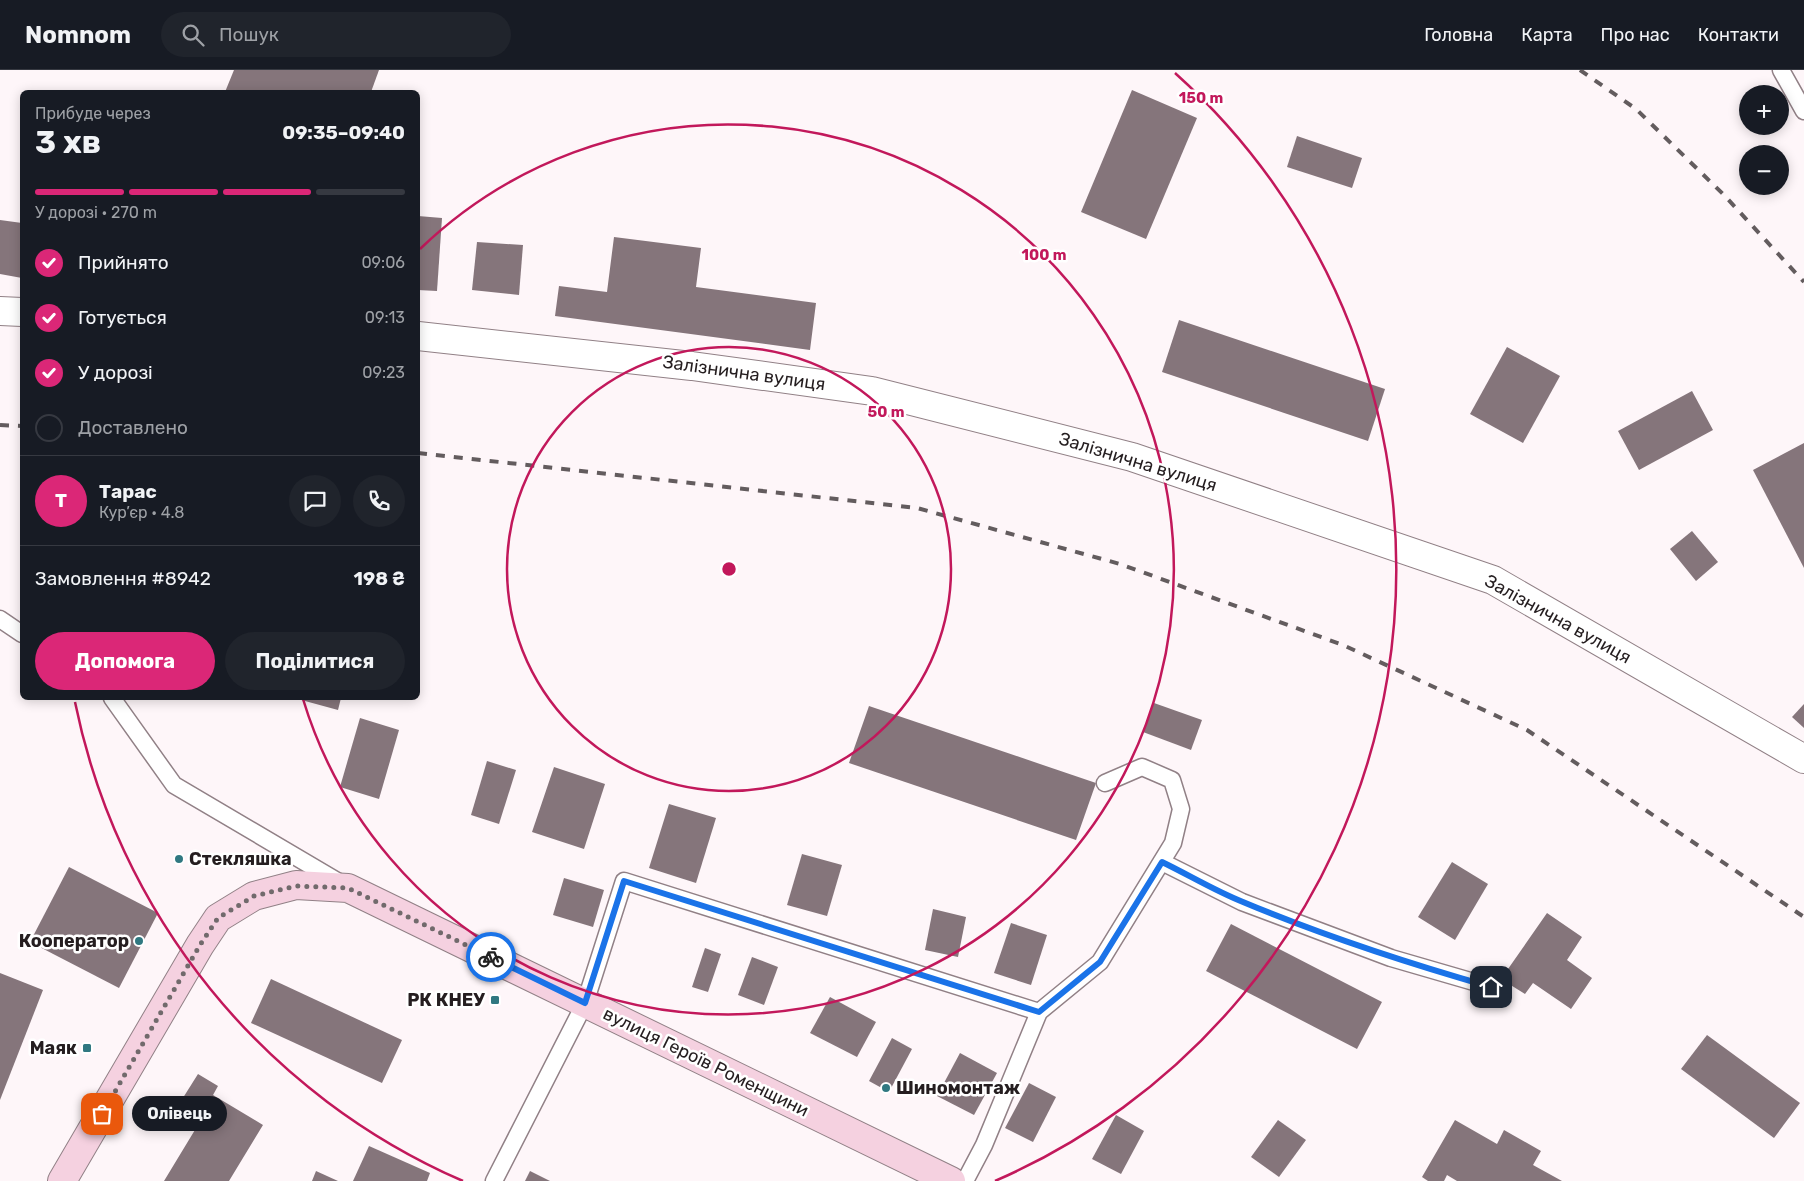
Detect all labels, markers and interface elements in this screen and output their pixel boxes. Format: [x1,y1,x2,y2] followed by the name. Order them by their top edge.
[161,12,511,57] search box
[25,21,131,49] text: Nomnom
[179,21,207,49] icon: search
[219,23,279,46] text: Пошук
[1424,24,1493,46] text: Головна
[1521,24,1573,46] text: Карта
[1601,24,1670,46] text: Про нас
[1698,24,1779,46] text: Контакти
[1739,85,1789,195] map controls
[1739,85,1789,135] button: +
[1179,89,1223,107] text: 150 m
[35,104,151,123] text: Прибуде через
[282,121,405,144] text: 09:35–09:40
[35,123,101,161] text: 3 хв
[1739,145,1789,195] button: −
[35,203,157,222] text: У дорозі · 270 m
[1022,246,1066,264] text: 100 m
[35,249,63,277] icon: check
[78,251,169,274] text: Прийнято
[361,253,405,272] text: 09:06
[35,304,63,332] icon: check
[78,306,167,329] text: Готується
[365,308,405,327] text: 09:13
[661,351,827,395] street label: Залізнична вулиця
[35,359,63,387] icon: check
[78,361,153,384] text: У дорозі
[362,363,405,382] text: 09:23
[868,403,904,421] text: 50 m
[78,416,188,439] text: Доставлено
[1056,428,1220,496] street label: Залізнична вулиця
[289,475,341,527] button: chat
[353,475,405,527] button: phone
[99,480,157,503] text: Тарас
[55,489,67,512] text: Т
[99,503,184,522] text: Кур’єр · 4.8
[720,560,738,578] centre of rings
[35,567,211,590] text: Замовлення #8942
[354,567,405,590] text: 198 ₴
[1481,570,1635,668] street label: Залізнична вулиця
[35,632,215,690] button: Допомога
[225,632,405,690] button: Поділитися
[189,848,292,870] place label: Стекляшка
[173,853,185,865] marker: Стекляшка
[19,930,129,952] place label: Кооператор
[466,932,516,982] courier
[133,935,145,947] marker: Кооператор
[477,943,505,971] icon: bike
[1470,966,1512,1008] pin
[1477,973,1505,1001] icon: home
[407,989,485,1011] place label: РК КНЕУ
[489,994,501,1006] marker: РК КНЕУ
[600,1003,812,1121] street label: вулиця Героїв Роменщини
[30,1037,77,1059] place label: Маяк
[81,1042,93,1054] marker: Маяк
[896,1077,1021,1099] place label: Шиномонтаж
[880,1082,892,1094] marker: Шиномонтаж
[81,1093,123,1135] pin
[132,1096,227,1132] callout: Олівець
[88,1100,116,1128] icon: bag
[147,1104,212,1123] text: Олівець

